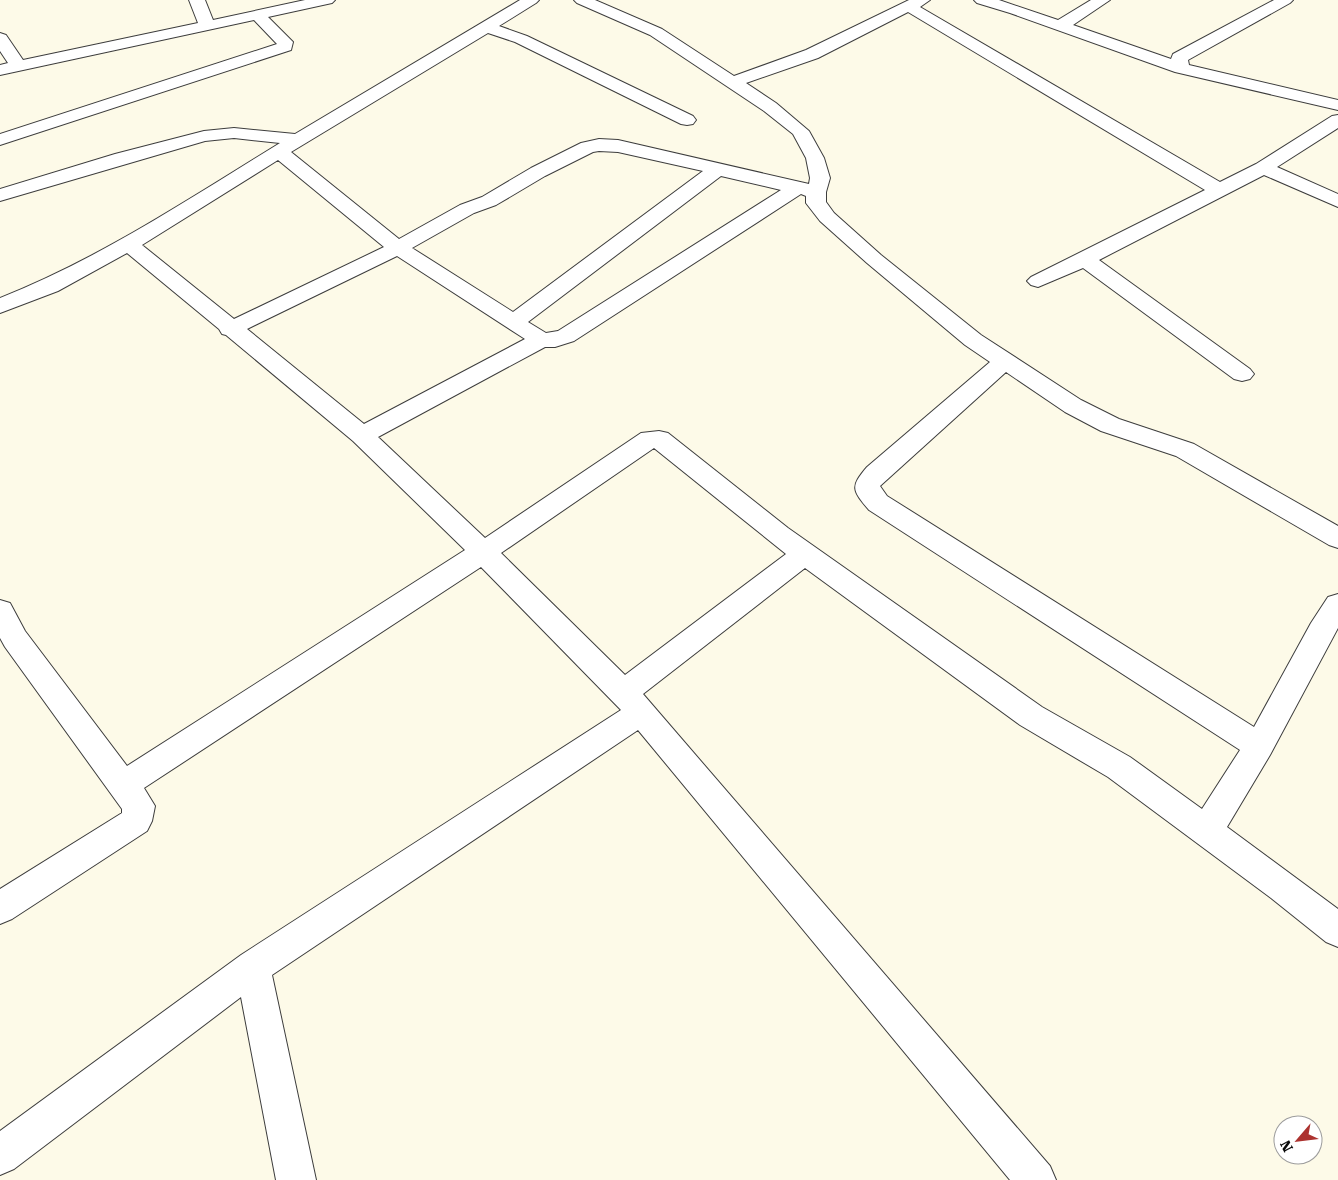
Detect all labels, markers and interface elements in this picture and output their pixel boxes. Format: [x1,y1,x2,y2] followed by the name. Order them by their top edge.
[1273,1115,1323,1165] north arrow
[1277,1137,1296,1155] text: N

